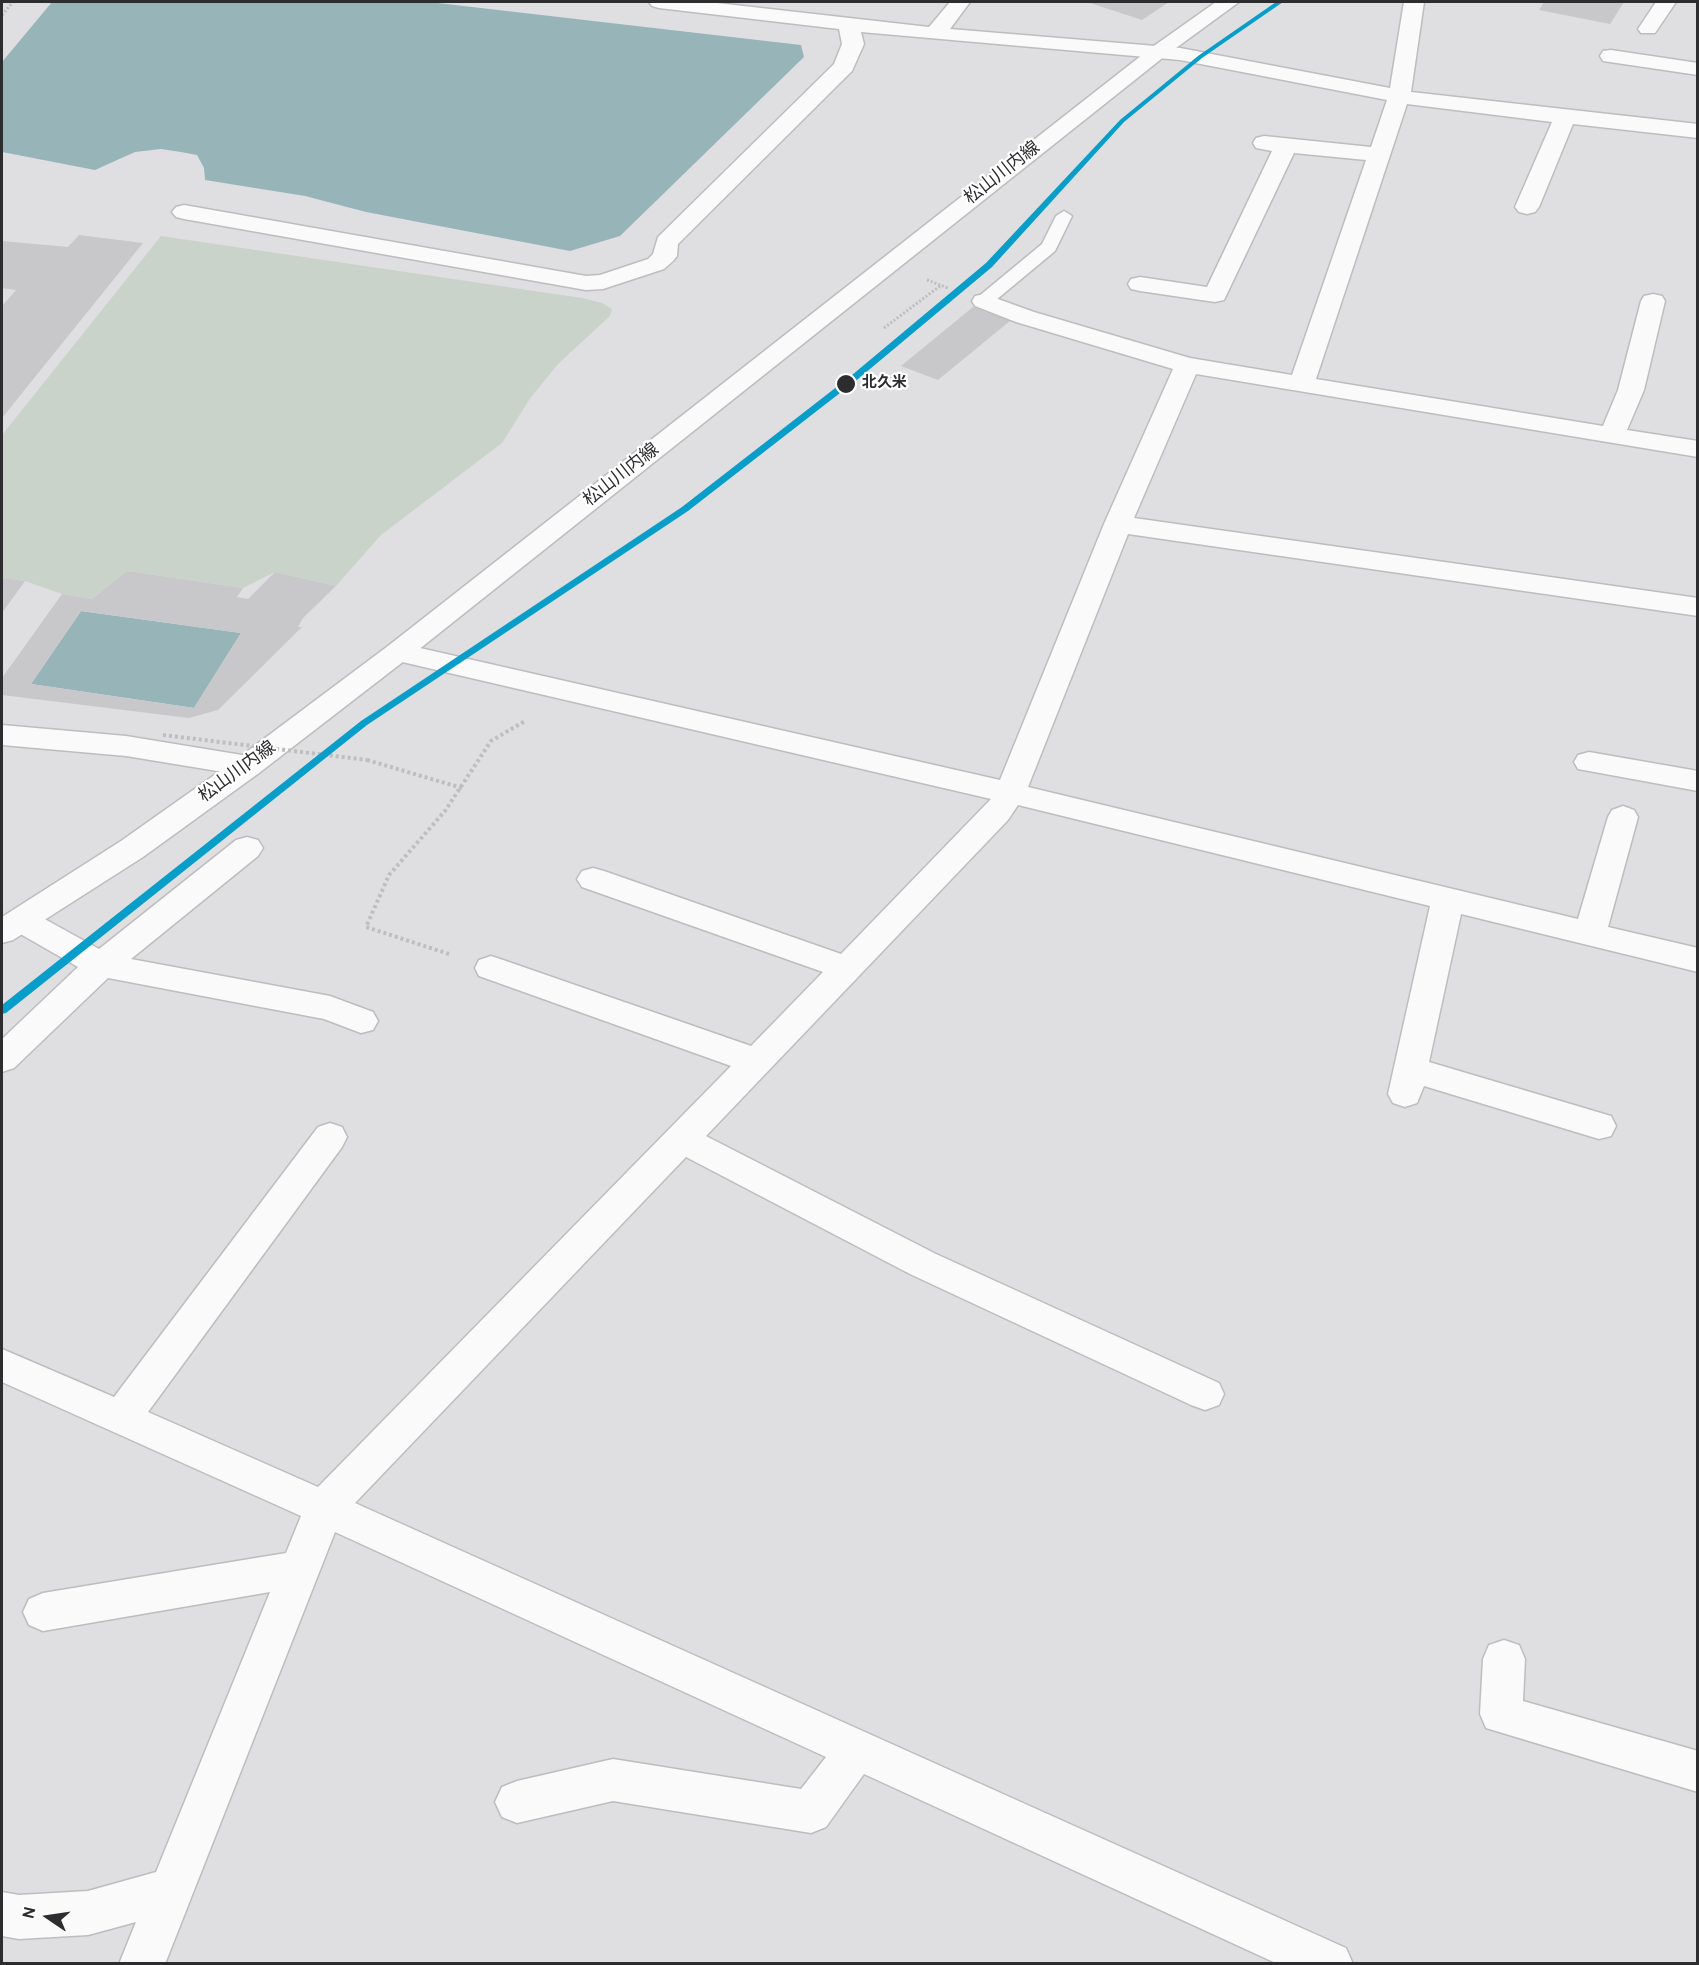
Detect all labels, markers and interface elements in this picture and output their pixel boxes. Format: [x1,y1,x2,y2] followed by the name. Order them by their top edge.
[961,138,1045,210] street label: 松山川内線
[835,373,857,395] marker: 北久米
[862,375,907,393] place label: 北久米
[580,440,664,512] street label: 松山川内線
[195,738,281,808] street label: 松山川内線
[18,1887,78,1947] north arrow
[19,1905,41,1921] text: N

